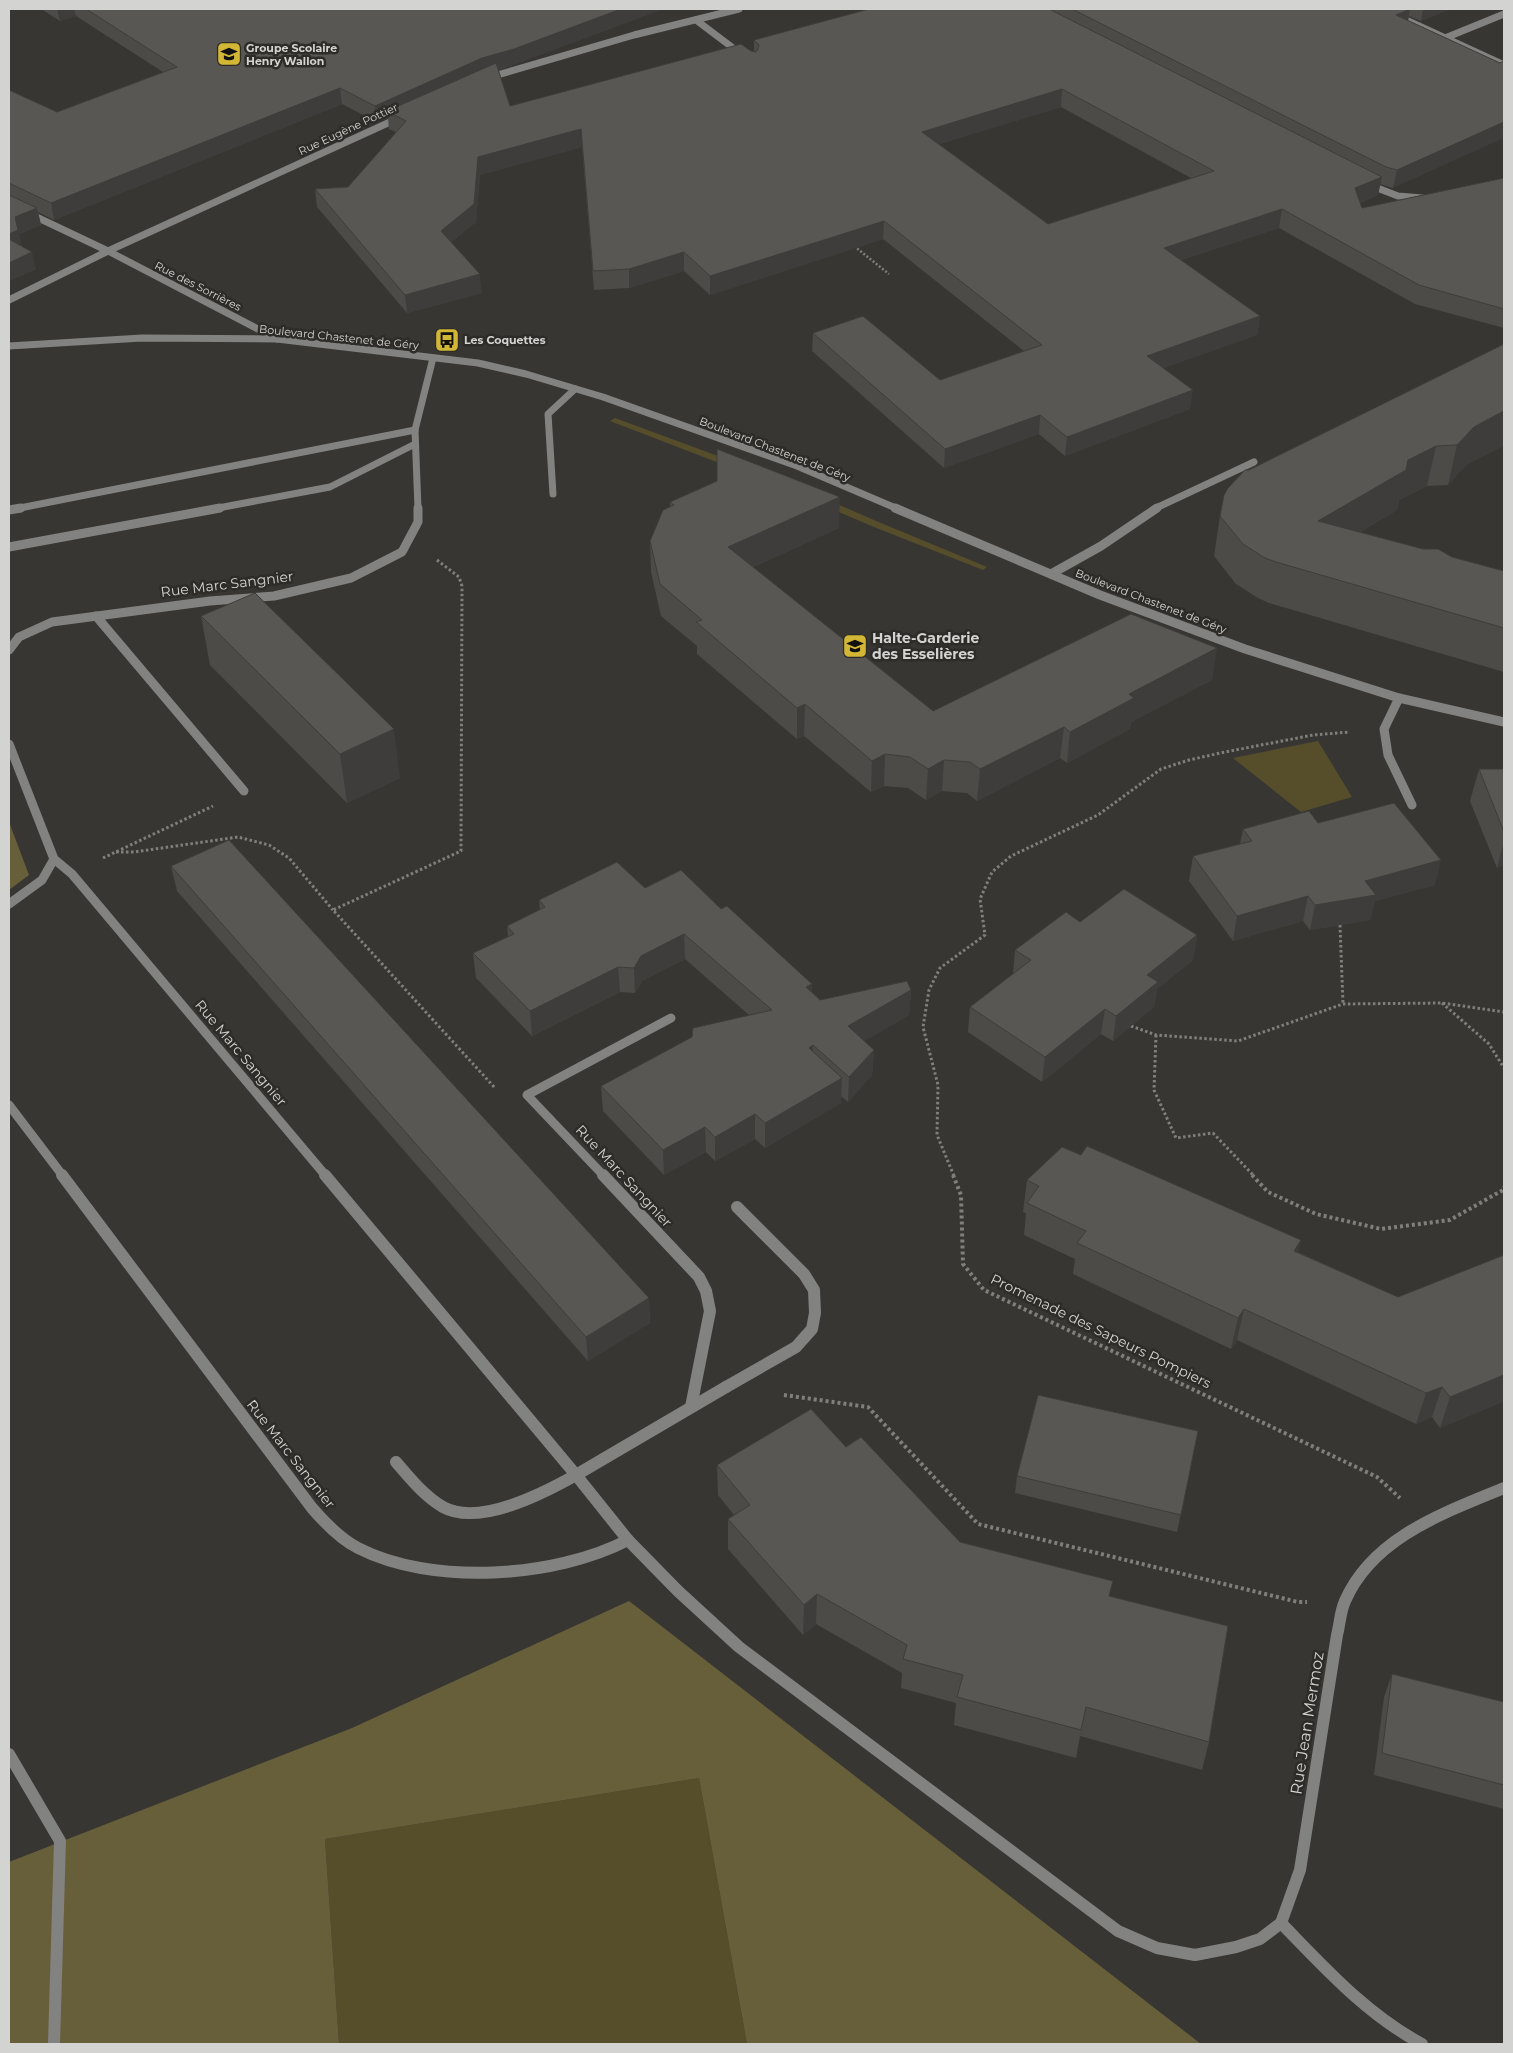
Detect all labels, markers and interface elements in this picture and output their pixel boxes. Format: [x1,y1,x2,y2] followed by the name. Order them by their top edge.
[216,41,242,67] school or university icon: Groupe Scolaire Henry Wallon
[246,41,337,68] place label: Groupe Scolaire Henry Wallon
[296,100,400,158] street label: Rue Eugène Pottier
[152,258,244,314] street label: Rue des Sorrières
[258,322,420,352] street label: Boulevard Chastenet de Géry
[434,327,460,353] bus stop icon: Les Coquettes
[464,333,546,347] place label: Les Coquettes
[697,414,853,484] street label: Boulevard Chastenet de Géry
[1073,566,1229,636] street label: Boulevard Chastenet de Géry
[160,567,295,601] street label: Rue Marc Sangnier
[872,629,980,663] place label: Halte-Garderie des Esselières
[842,633,868,659] school or university icon: Halte-Garderie des Esselières
[191,996,291,1110] street label: Rue Marc Sangnier
[572,1121,676,1231] street label: Rue Marc Sangnier
[988,1270,1214,1392] street label: Promenade des Sapeurs Pompiers
[243,1396,339,1512] street label: Rue Marc Sangnier
[1286,1650,1328,1796] street label: Rue Jean Mermoz

